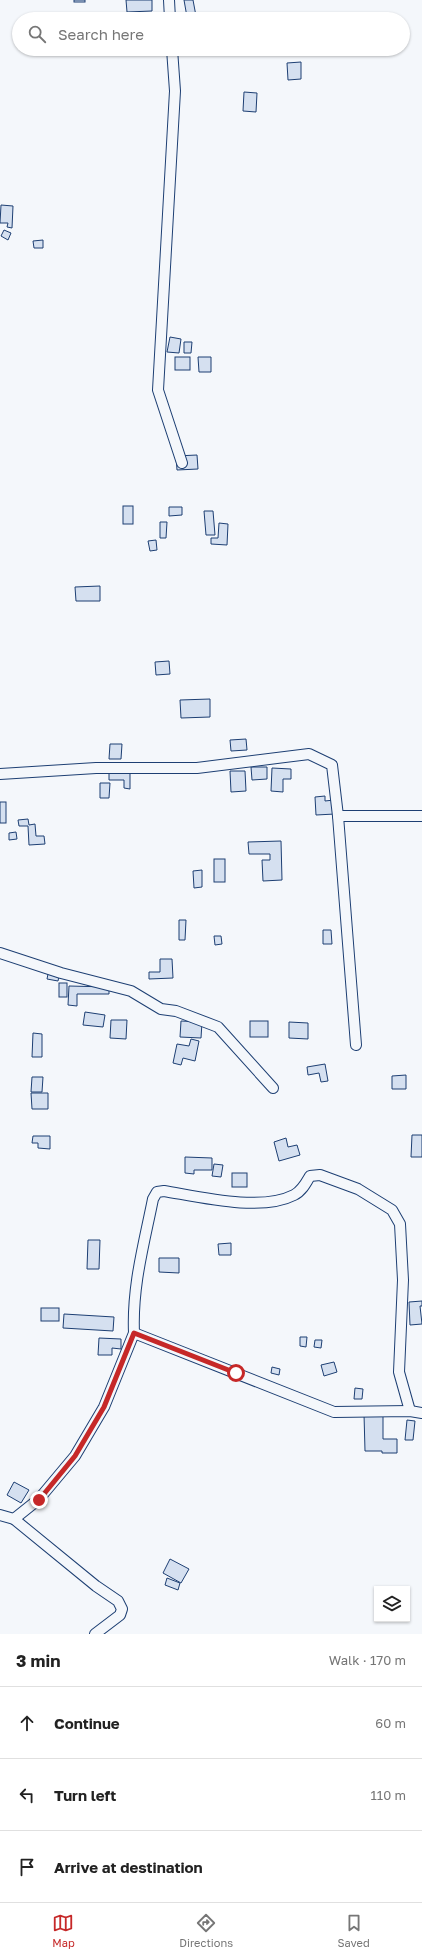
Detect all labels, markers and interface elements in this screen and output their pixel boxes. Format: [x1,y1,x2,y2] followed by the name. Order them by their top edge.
[12,12,410,56] search box
[26,23,48,45] icon: search
[58,25,144,43] text: Search here
[227,1364,245,1382] route start
[30,1491,48,1509] route end
[374,1586,410,1622] map controls
[374,1586,410,1622] button: layers
[16,1650,60,1671] text: 3 min
[329,1652,406,1668] text: Walk · 170 m
[16,1712,38,1734] icon: ahead
[54,1714,120,1732] text: Continue
[375,1715,406,1731] text: 60 m
[16,1784,38,1806] icon: left
[54,1786,116,1804] text: Turn left
[371,1787,406,1803] text: 110 m
[16,1856,38,1878] icon: arrive
[54,1858,203,1876] text: Arrive at destination
[52,1912,75,1949] tab: Map
[179,1912,233,1949] tab: Directions
[338,1912,370,1949] tab: Saved

